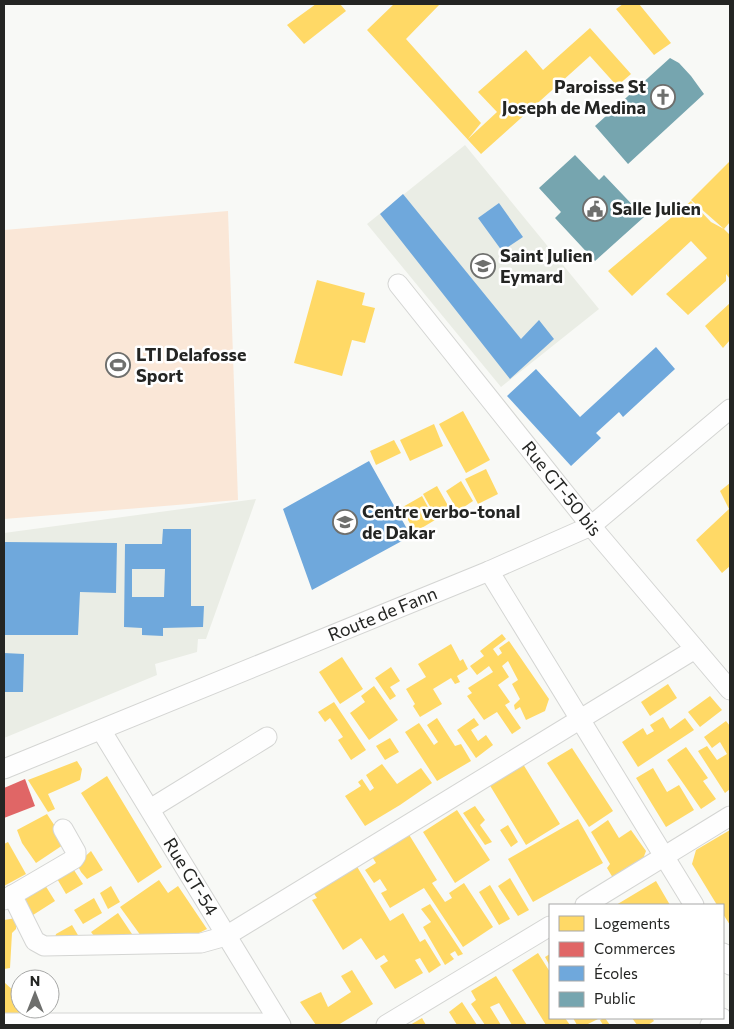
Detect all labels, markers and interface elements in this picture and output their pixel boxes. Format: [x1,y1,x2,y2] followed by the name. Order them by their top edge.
[502,75,646,118] place label: Paroisse St Joseph de Medina
[650,84,676,110] church icon: Paroisse St Joseph de Medina
[582,196,608,222] public building icon: Salle Julien
[612,197,701,219] place label: Salle Julien
[500,244,593,287] place label: Saint Julien Eymard
[470,253,496,279] school or university icon: Saint Julien Eymard
[136,343,246,386] place label: LTI Delafosse Sport
[105,352,131,378] sports icon: LTI Delafosse Sport
[518,436,607,540] street label: Rue GT-50 bis
[362,500,520,543] place label: Centre verbo-tonal de Dakar
[332,509,358,535] school or university icon: Centre verbo-tonal de Dakar
[324,581,440,646] street label: Route de Fann
[159,833,224,919] street label: Rue GT-54
[549,904,724,1019] legend
[594,914,670,932] text: Logements
[594,939,675,957] text: Commerces
[594,963,638,982] text: Écoles
[10,969,60,1019] north arrow
[30,972,40,989] text: N
[594,989,636,1007] text: Public

